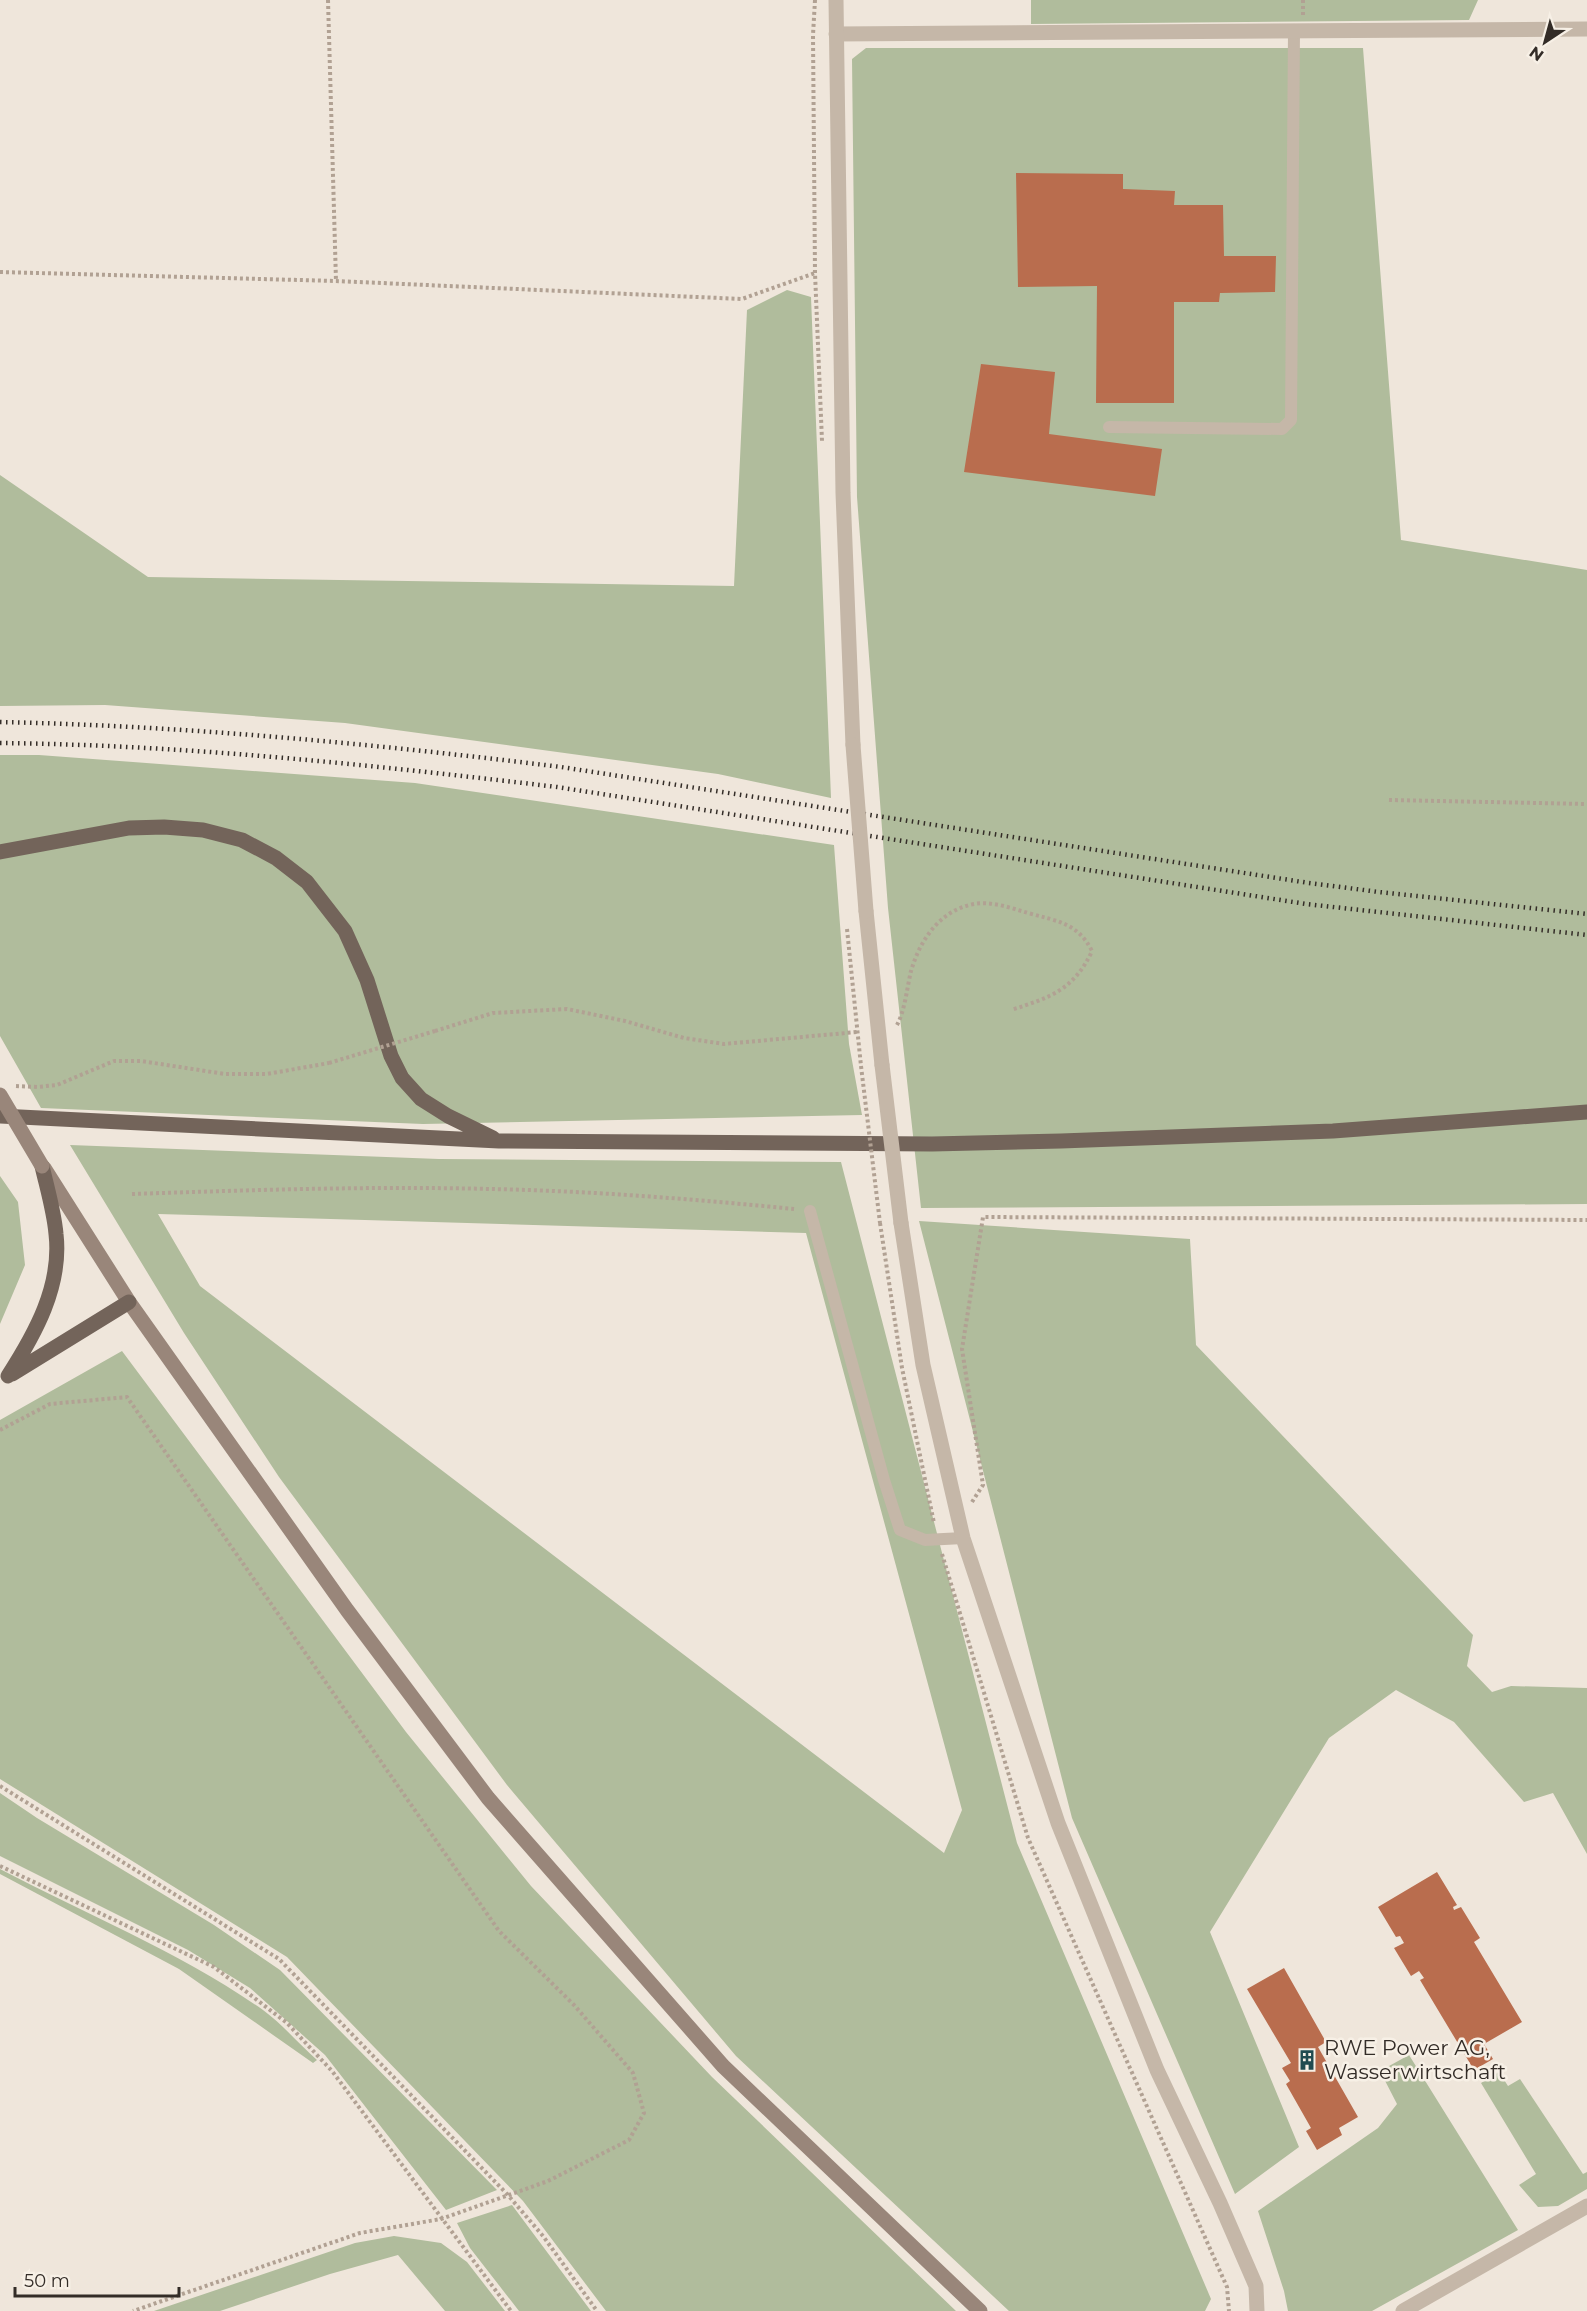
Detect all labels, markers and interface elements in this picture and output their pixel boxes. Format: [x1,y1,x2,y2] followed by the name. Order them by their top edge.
[1515,12,1575,72] north arrow
[1526,42,1547,65] text: N
[1324,2035,1506,2084] place label: RWE Power AG, Wasserwirtschaft
[1295,2048,1319,2072] building icon: RWE Power AG, Wasserwirtschaft
[15,2260,178,2298] scale bar
[24,2270,70,2292] text: 50 m

